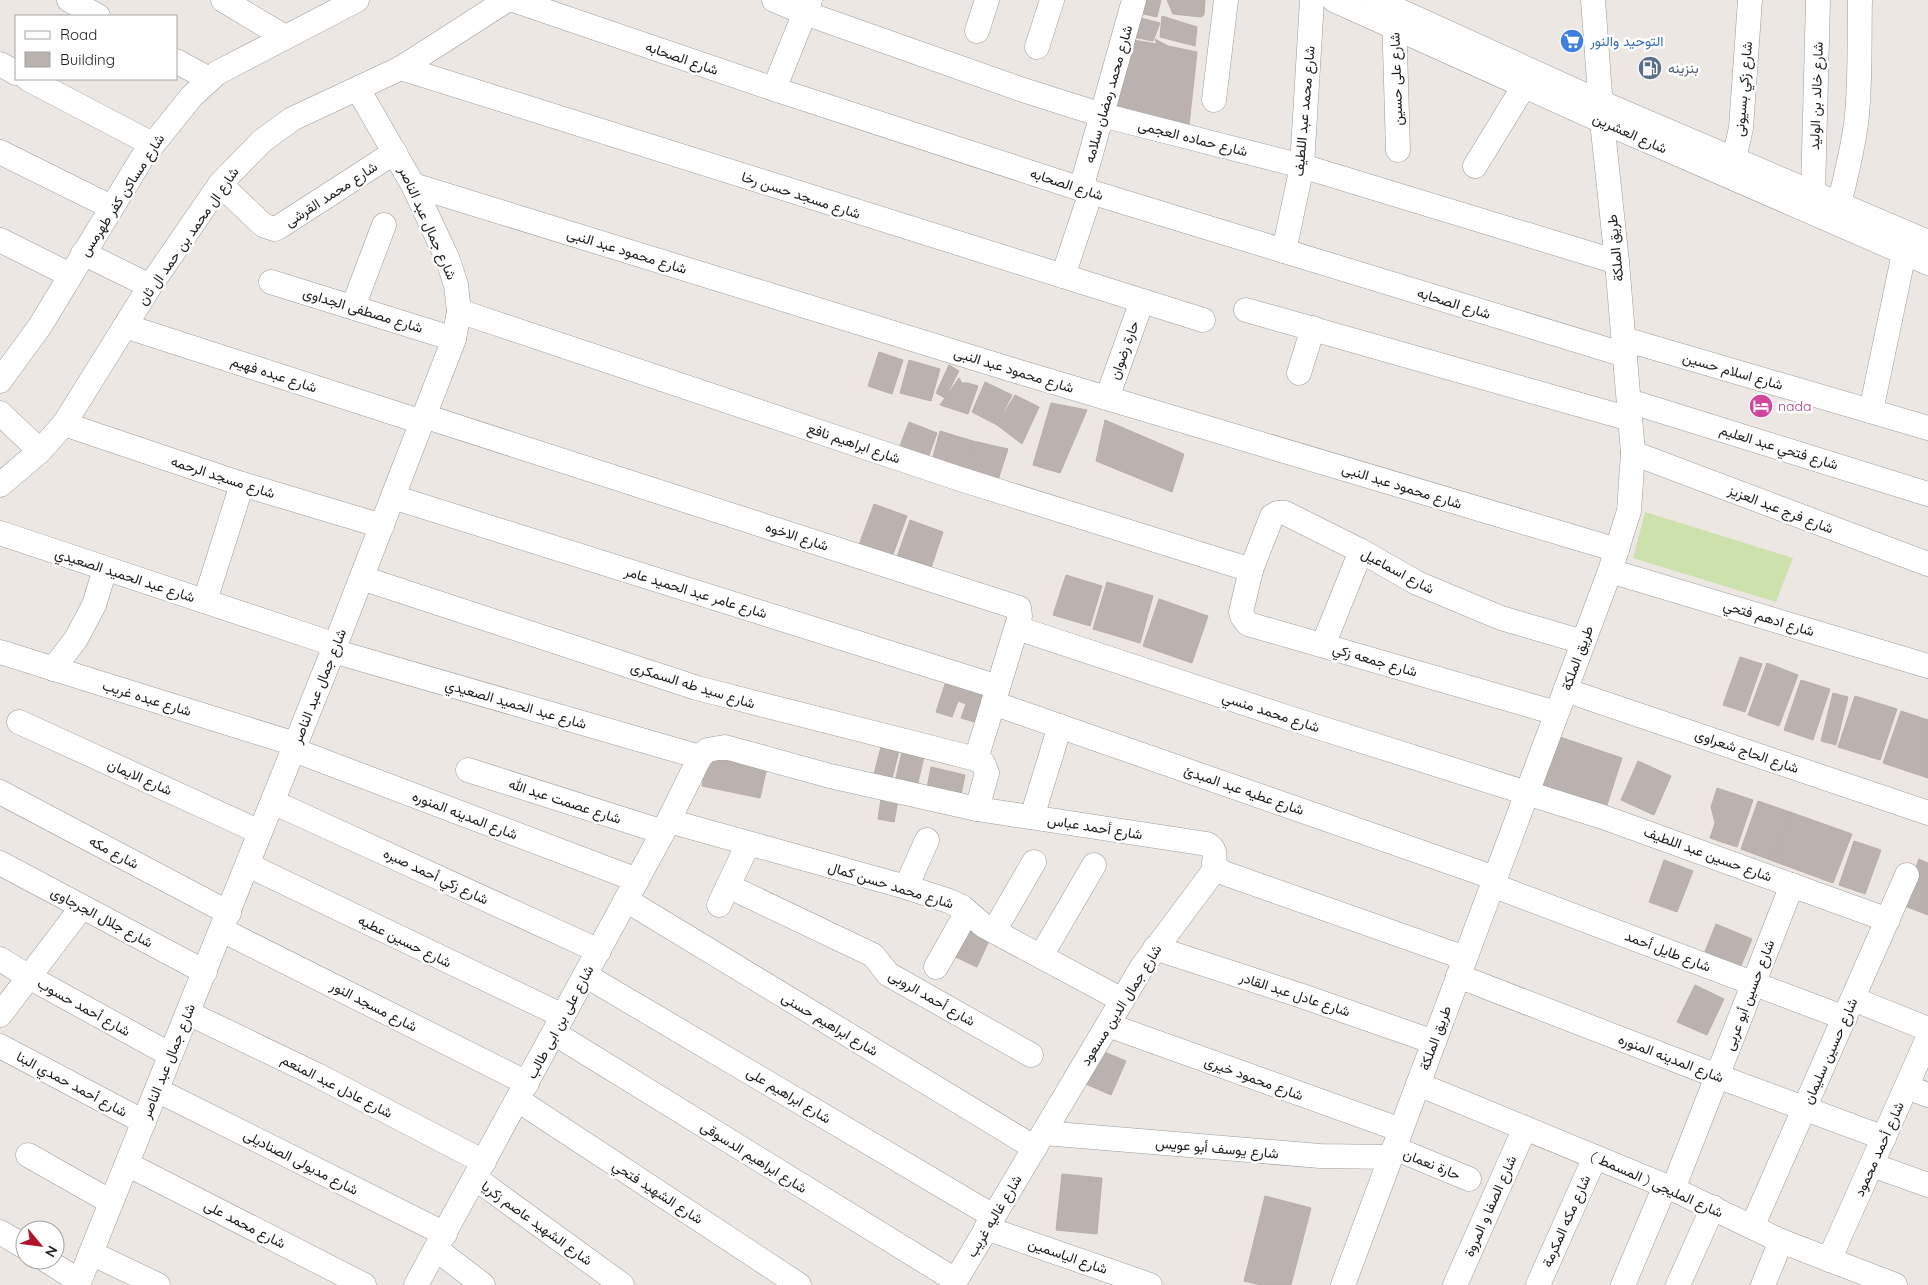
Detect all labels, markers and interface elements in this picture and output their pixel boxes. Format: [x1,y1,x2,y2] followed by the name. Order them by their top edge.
[15,15,178,80] legend
[1080,23,1138,166] street label: شارع محمد رمضان سلامه
[60,25,97,44] text: Road
[1559,28,1585,54] supermarket icon: التوحيد والنور
[1385,32,1409,126] street label: شارع على حسين
[1589,32,1664,50] place label: التوحيد والنور
[643,37,721,81] street label: شارع الصحابه
[1730,41,1759,138] street label: شارع زكي بسيونى
[1805,42,1829,151] street label: شارع خالد بن الوليد
[1289,45,1321,177] street label: شارع محمد عبد اللطيف
[60,50,115,69] text: Building
[1637,55,1663,81] fuel station icon: بنزينه
[1668,59,1699,77] place label: بنزينه
[1589,109,1670,159] street label: شارع العشرين
[1136,116,1250,162] street label: شارع حماده العجمى
[76,130,170,261] street label: شارع مساكن كفر طهرمس
[281,157,382,232] street label: شارع محمد القرشى
[133,163,244,310] street label: شارع ال محمد بن حمد ال ثان
[393,163,461,283] street label: شارع جمال عبد الناصر
[1028,164,1106,206] street label: شارع الصحابه
[739,167,863,225] street label: شارع مسجد حسن رخا
[1603,213,1627,283] street label: طريق الملكة
[564,224,689,280] street label: شارع محمود عبد النبى
[300,283,425,339] street label: شارع مصطفى الجداوى
[1414,283,1493,325] street label: شارع الصحابه
[1105,318,1143,382] street label: حارة رضوان
[951,343,1076,399] street label: شارع محمود عبد النبى
[1680,348,1785,396] street label: شارع اسلام حسين
[228,352,319,398] street label: شارع عبده فهيم
[1748,393,1774,419] hotel icon: nada
[1778,397,1812,415] place label: nada
[805,419,903,469] street label: شارع ابراهيم نافع
[1717,420,1840,476] street label: شارع فتحي عبد العليم
[168,452,277,504] street label: شارع مسجد الرحمه
[1339,459,1464,515] street label: شارع محمود عبد النبى
[1724,480,1836,539] street label: شارع فرج عبد العزيز
[763,517,831,557] street label: شارع الاخوه
[52,544,197,609] street label: شارع عبد الحميد الصعيدي
[1357,544,1438,600] street label: شارع اسماعيل
[621,561,769,624] street label: شارع عامر عبد الحميد عامر
[1720,596,1817,643] street label: شارع ادهم فتحي
[1557,623,1597,693] street label: طريق الملكة
[287,626,352,748] street label: شارع جمال عبد الناصر
[1330,639,1419,684] street label: شارع جمعه زكي
[628,658,757,714] street label: شارع سيد طه السمكرى
[442,675,589,736] street label: شارع عبد الحميد الصعيدي
[100,676,194,722] street label: شارع عبده غريب
[1219,688,1322,739] street label: شارع محمد منسي
[1692,725,1801,779] street label: شارع الحاج شعراوى
[104,755,175,801] street label: شارع الايمان
[1181,761,1306,821] street label: شارع عطيه عبد المبدئ
[506,774,624,830] street label: شارع عصمت عبد الله
[409,787,520,845] street label: شارع المدينه المنوره
[1046,811,1144,845] street label: شارع أحمد عباس
[1641,822,1775,887] street label: شارع حسين عبد اللطيف
[85,831,142,874] street label: شارع مكه
[379,844,491,911] street label: شارع زكي أحمد صبره
[825,857,956,915] street label: شارع محمد حسن كمال
[47,883,156,953] street label: شارع جلال الجرجاوى
[354,911,455,973] street label: شارع حسين عطيه
[1622,926,1714,978] street label: شارع طايل أحمد
[1720,937,1780,1054] street label: شارع حسين أبو عربى
[1076,941,1167,1070] street label: شارع جمال الدين مسعود
[522,962,599,1083] street label: شارع على بن ابى طالب
[884,966,979,1032] street label: شارع أحمد الروبى
[1236,967,1353,1022] street label: شارع عادل عبد القادر
[33,974,134,1042] street label: شارع أحمد حسوب
[326,976,420,1037] street label: شارع مسجد النور
[777,988,882,1062] street label: شارع ابراهيم حسنى
[1799,995,1863,1108] street label: شارع حسين سليمان
[136,1001,201,1123] street label: شارع جمال عبد الناصر
[1415,1003,1455,1073] street label: طريق الملكة
[1615,1030,1726,1088] street label: شارع المدينه المنوره
[12,1047,131,1123] street label: شارع أحمد حمدي البنا
[277,1050,396,1124] street label: شارع عادل عبد المنعم
[1201,1052,1306,1106] street label: شارع محمود خيرى
[742,1063,835,1129] street label: شارع ابراهيم على
[1850,1099,1910,1200] street label: شارع أحمد محمود
[696,1117,811,1199] street label: شارع ابراهيم الدسوقى
[240,1125,361,1201] street label: شارع مدبولى الصناديلى
[1154,1134,1279,1164] street label: شارع يوسف أبو عويس
[1401,1144,1463,1184] street label: حارة نعمان
[1587,1147,1726,1223] street label: شارع المليجى ( المسمط )
[1460,1153,1522,1260] street label: شارع الصفا و المروة
[608,1156,707,1231] street label: شارع الشهيد فتحي
[962,1171,1027,1262] street label: شارع غاليه غريب
[1538,1172,1596,1271] street label: شارع مكه المكرمة
[477,1177,596,1271] street label: شارع الشهيد عاصم زكريا
[200,1196,289,1254] street label: شارع محمد على
[15,1220,65,1270] north arrow
[1025,1234,1110,1280] street label: شارع الياسمين
[41,1242,62,1260] text: N

